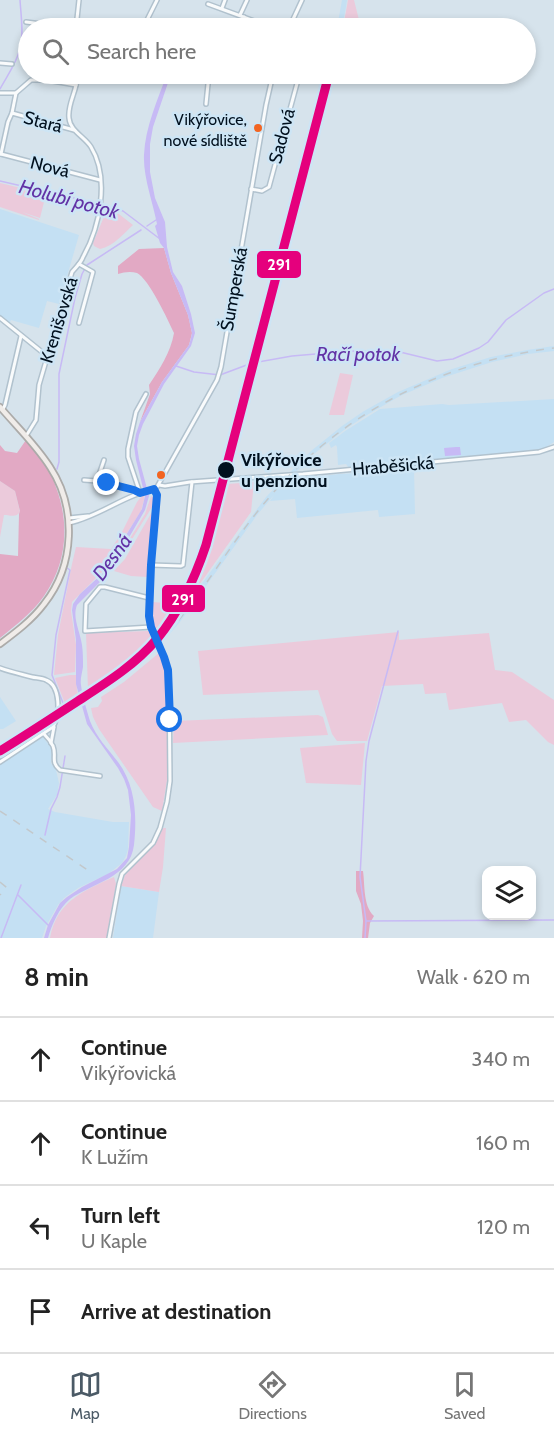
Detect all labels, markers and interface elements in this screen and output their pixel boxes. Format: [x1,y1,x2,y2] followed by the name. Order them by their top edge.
[18,18,536,84] search box
[39,35,72,68] icon: search
[87,38,196,65] text: Search here
[21,106,65,138] street label: Stará
[264,106,300,166] street label: Sadová
[164,110,247,150] place label: Vikýřovice, nové sídliště
[252,122,264,134] marker: Vikýřovice, nové sídliště
[28,152,72,183] street label: Nová
[16,174,123,224] water label: Holubí potok
[216,245,252,333] street label: Šumperská
[256,250,302,279] line badge: 291
[267,255,291,274] text: 291
[36,274,83,366] street label: Krenišovská
[316,342,402,366] water label: Račí potok
[241,449,327,492] place label: Vikýřovice u penzionu
[351,451,435,481] street label: Hraběšická
[216,460,236,480] marker: Vikýřovice u penzionu
[93,469,119,495] route end
[155,469,167,481] unlabelled marker
[87,529,137,585] water label: Desná
[161,584,206,613] line badge: 291
[171,590,195,609] text: 291
[156,706,182,732] route start
[482,866,536,920] map controls
[482,866,536,920] button: layers
[24,961,89,993] text: 8 min
[417,965,530,989] text: Walk · 620 m
[81,1034,167,1061] text: Continue
[24,1043,57,1076] icon: ahead
[472,1047,530,1071] text: 340 m
[81,1061,176,1085] text: Vikýřovická
[81,1118,167,1145] text: Continue
[24,1127,57,1160] icon: ahead
[476,1131,530,1155] text: 160 m
[81,1145,148,1169] text: K Lužím
[81,1202,160,1229] text: Turn left
[24,1211,57,1244] icon: left
[477,1215,530,1239] text: 120 m
[81,1229,147,1253] text: U Kaple
[24,1295,57,1328] icon: arrive
[81,1298,271,1325] text: Arrive at destination
[69,1368,102,1423] tab: Map
[239,1368,307,1423] tab: Directions
[444,1368,485,1423] tab: Saved

